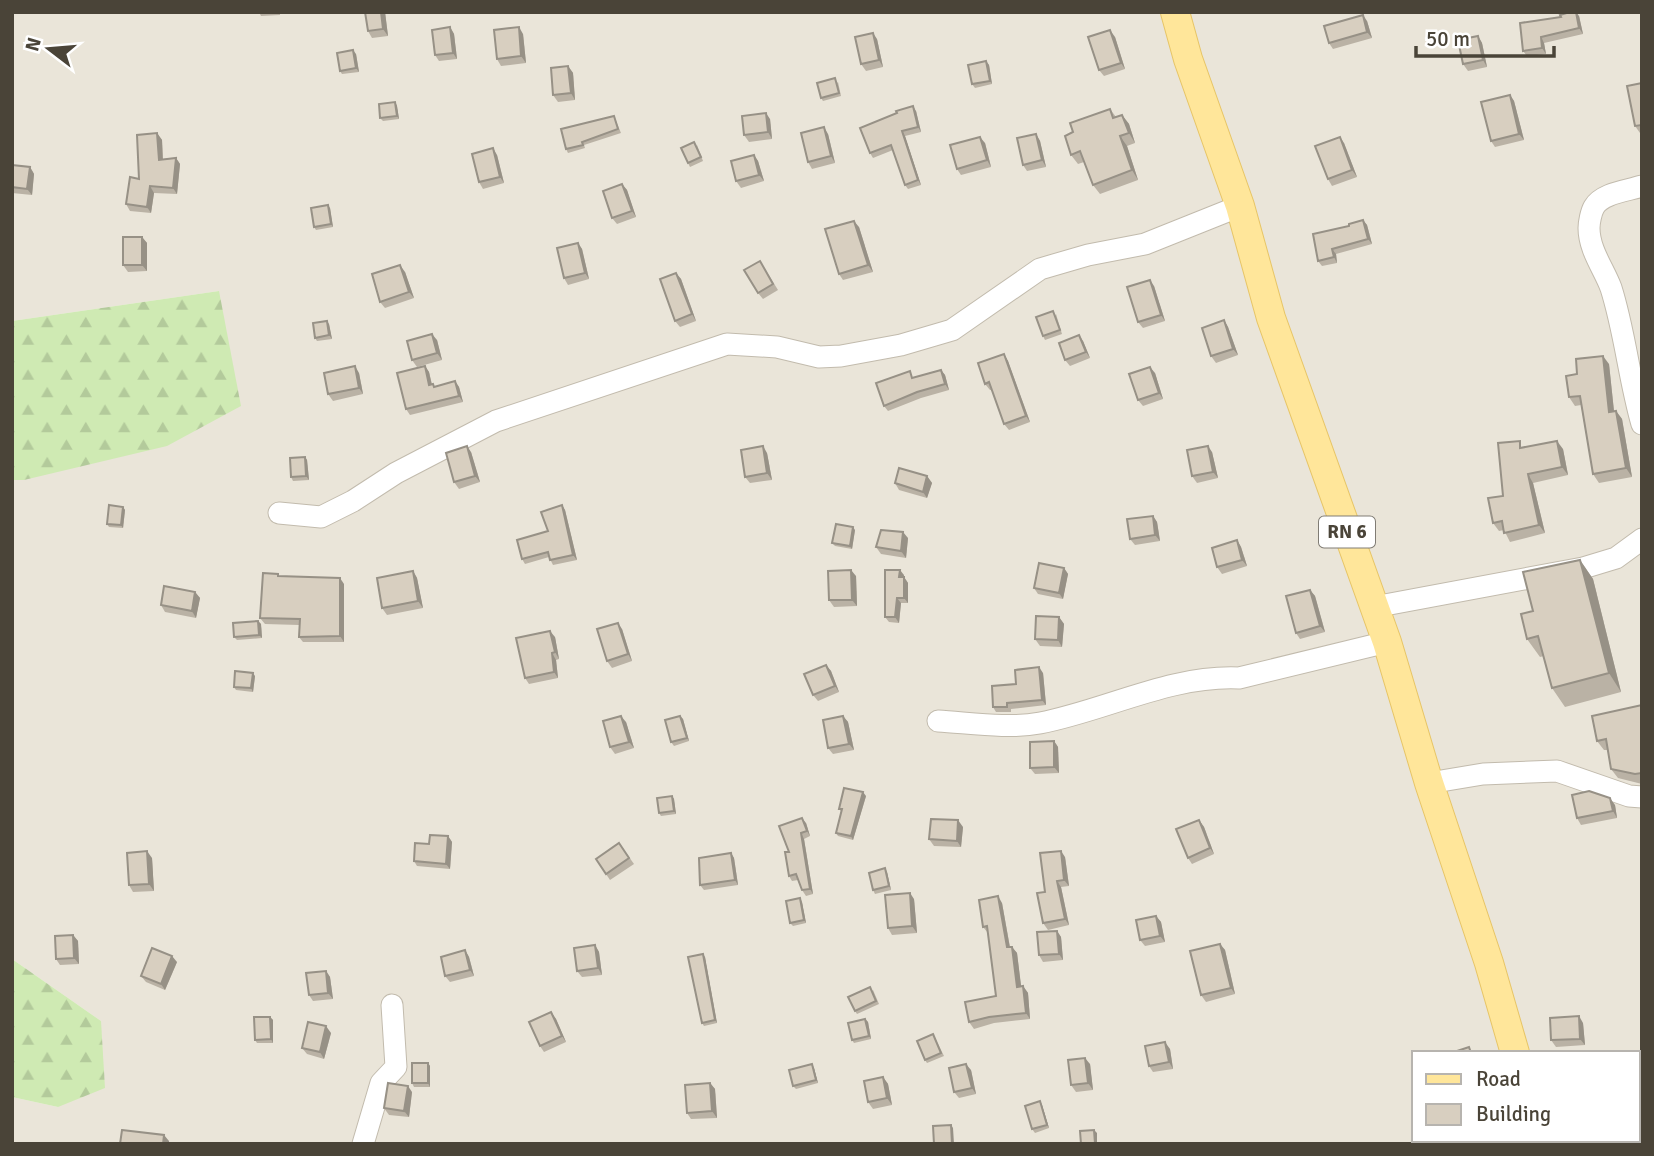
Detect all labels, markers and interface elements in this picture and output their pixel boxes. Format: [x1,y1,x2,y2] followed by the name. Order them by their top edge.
[14,14,84,84] north arrow
[1416,14,1554,58] scale bar
[1426,26,1470,52] text: 50 m
[20,35,47,54] text: N
[1319,516,1375,548] road number: RN 6
[1412,1051,1640,1142] legend
[1476,1066,1521,1092] text: Road
[1476,1101,1551,1127] text: Building

